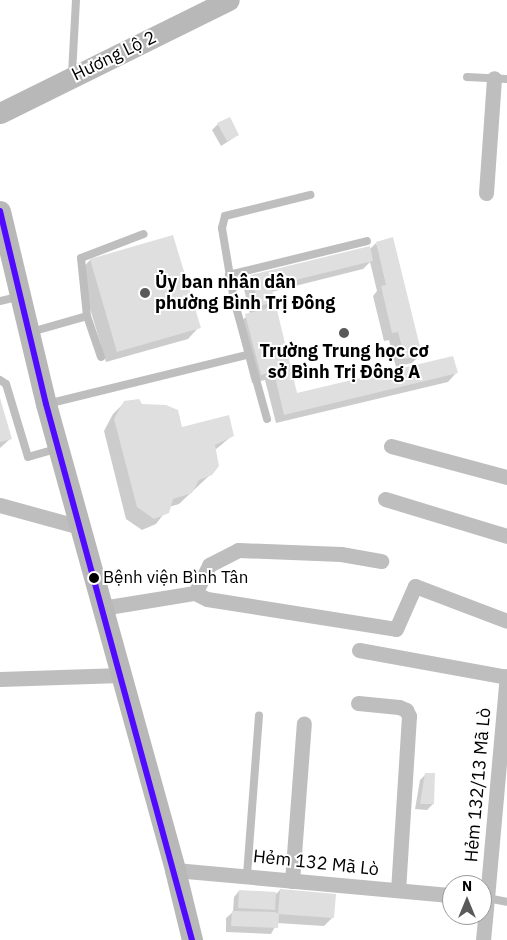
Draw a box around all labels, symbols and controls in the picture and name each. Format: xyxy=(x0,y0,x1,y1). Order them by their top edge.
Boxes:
street label: Hương Lộ 2 xyxy=(68,26,160,86)
place label: Ủy ban nhân dân phường Bình Trị Đông xyxy=(155,272,335,314)
marker: Ủy ban nhân dân phường Bình Trị Đông xyxy=(139,287,151,299)
marker: Trường Trung học cơ sở Bình Trị Đông A xyxy=(338,327,350,339)
place label: Trường Trung học cơ sở Bình Trị Đông A xyxy=(259,341,429,384)
place label: Bệnh viện Bình Tân xyxy=(103,568,248,588)
marker: Bệnh viện Bình Tân xyxy=(89,573,99,583)
street label: Hẻm 132/13 Mã Lò xyxy=(460,707,496,863)
street label: Hẻm 132 Mã Lò xyxy=(252,846,380,880)
north arrow xyxy=(442,875,492,925)
text: N xyxy=(462,877,472,895)

